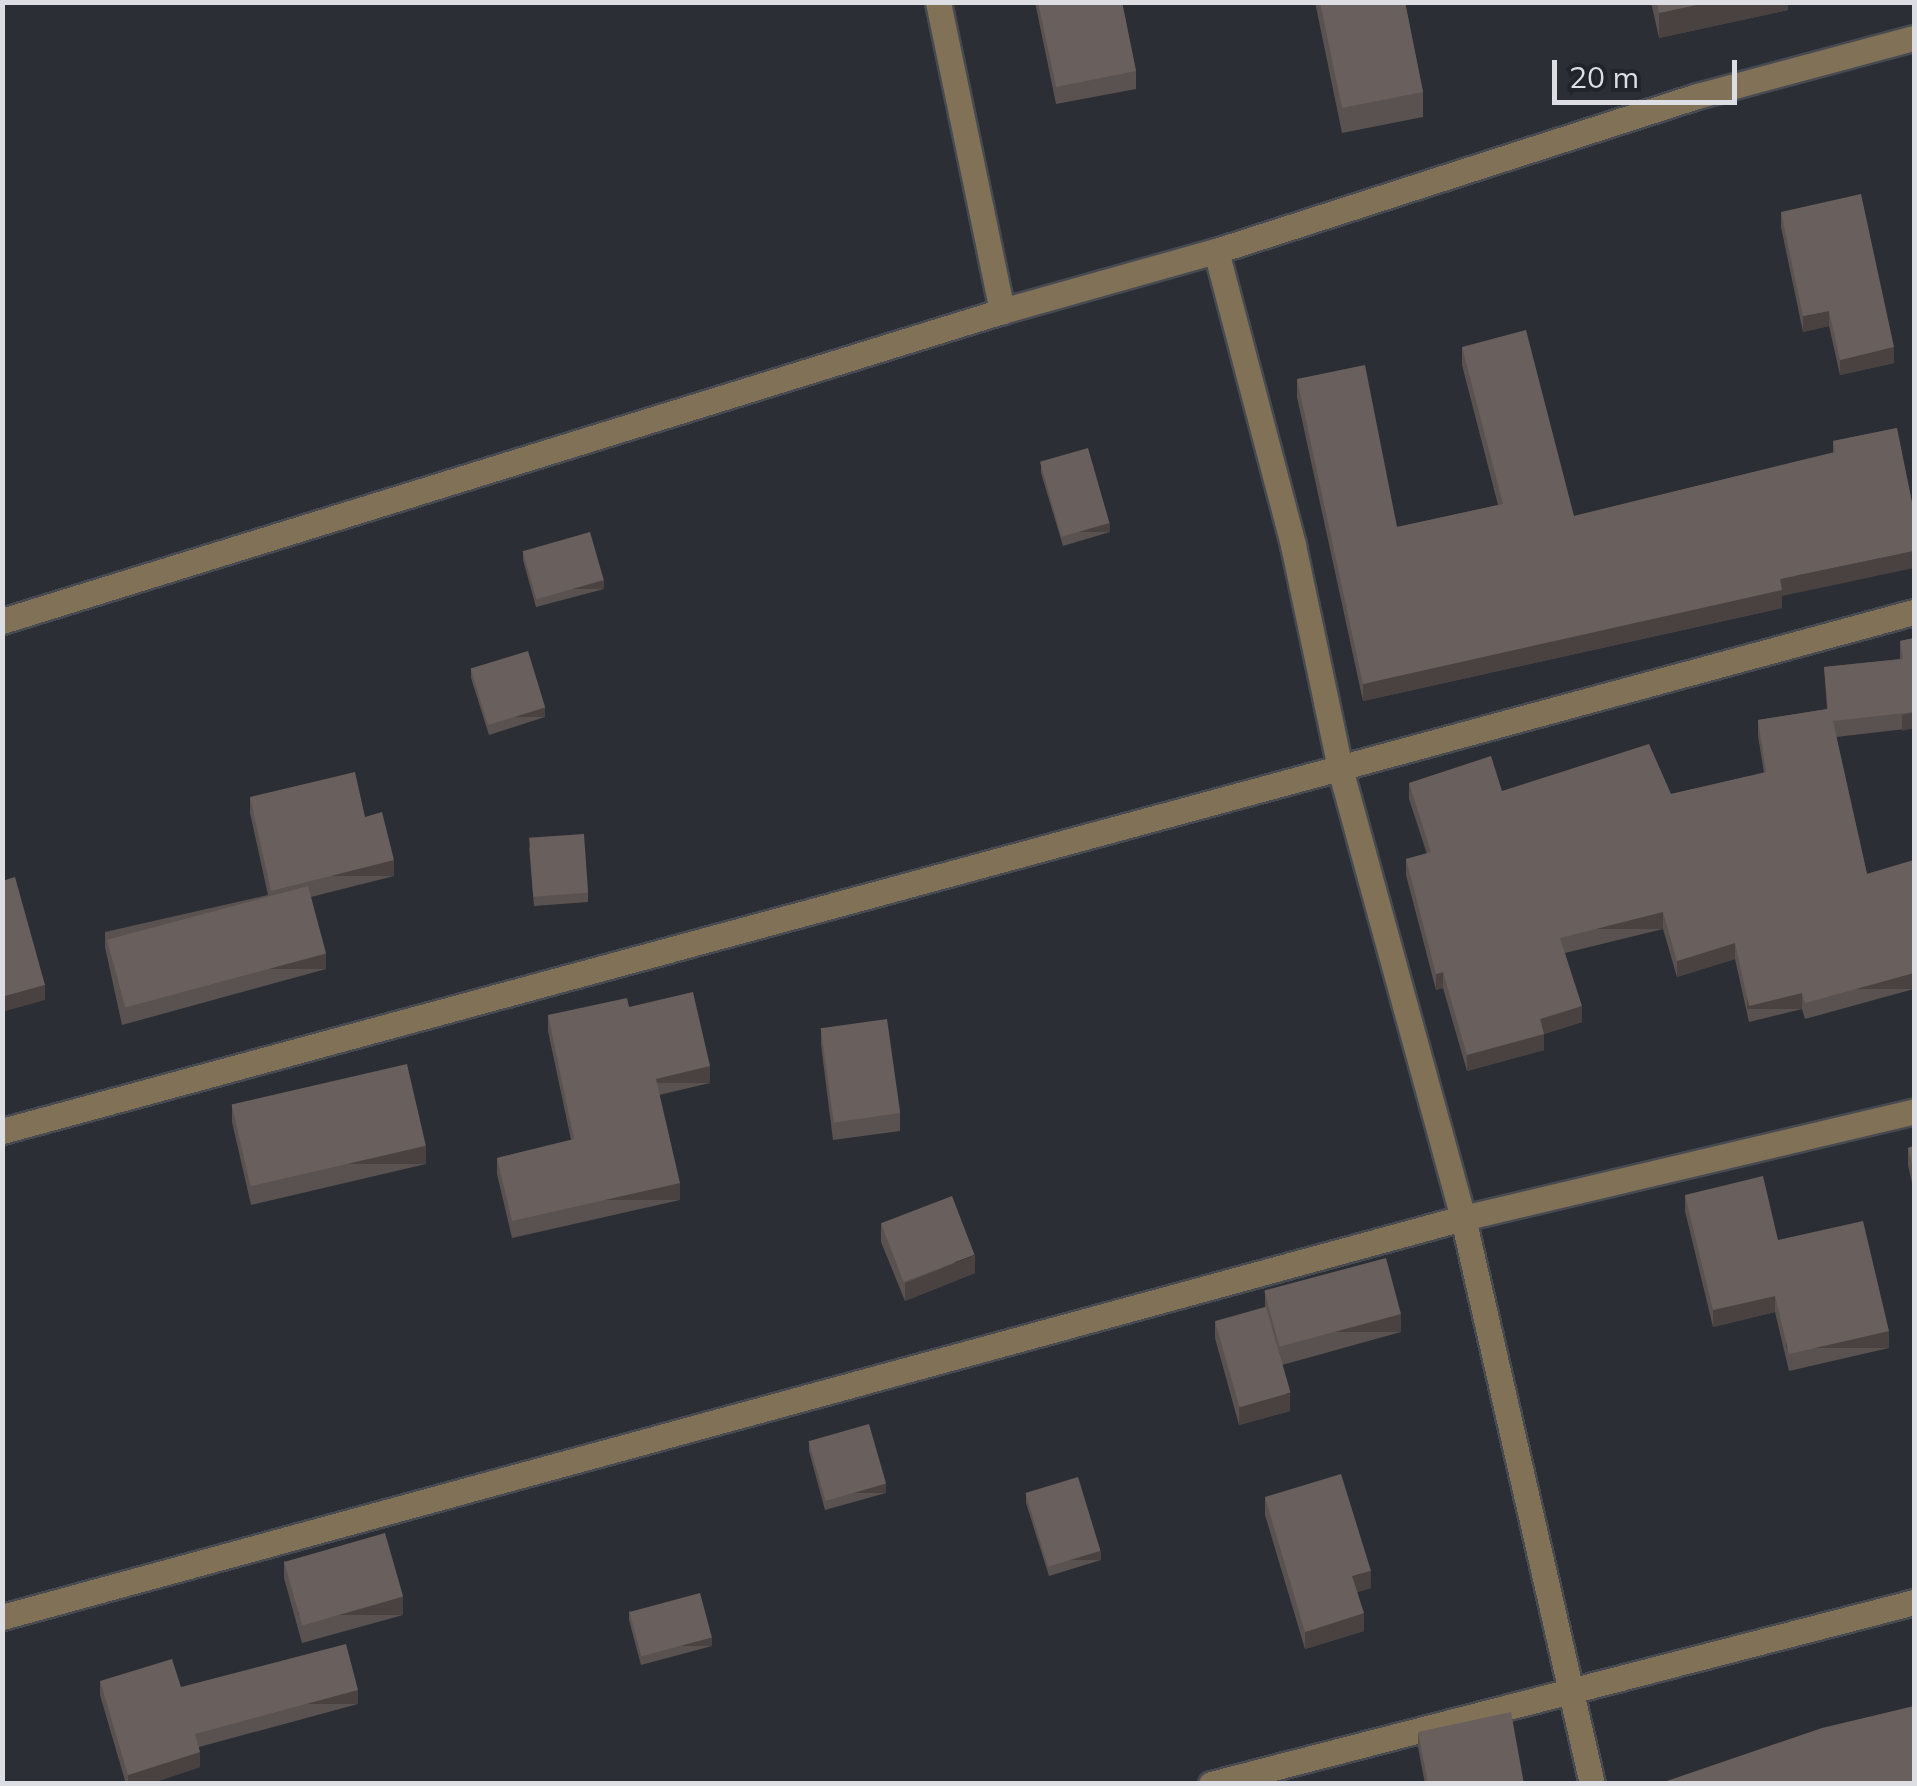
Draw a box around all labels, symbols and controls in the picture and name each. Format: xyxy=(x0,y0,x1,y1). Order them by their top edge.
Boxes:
scale bar xyxy=(1557,40,1742,102)
text: 20 m xyxy=(1569,58,1639,96)

